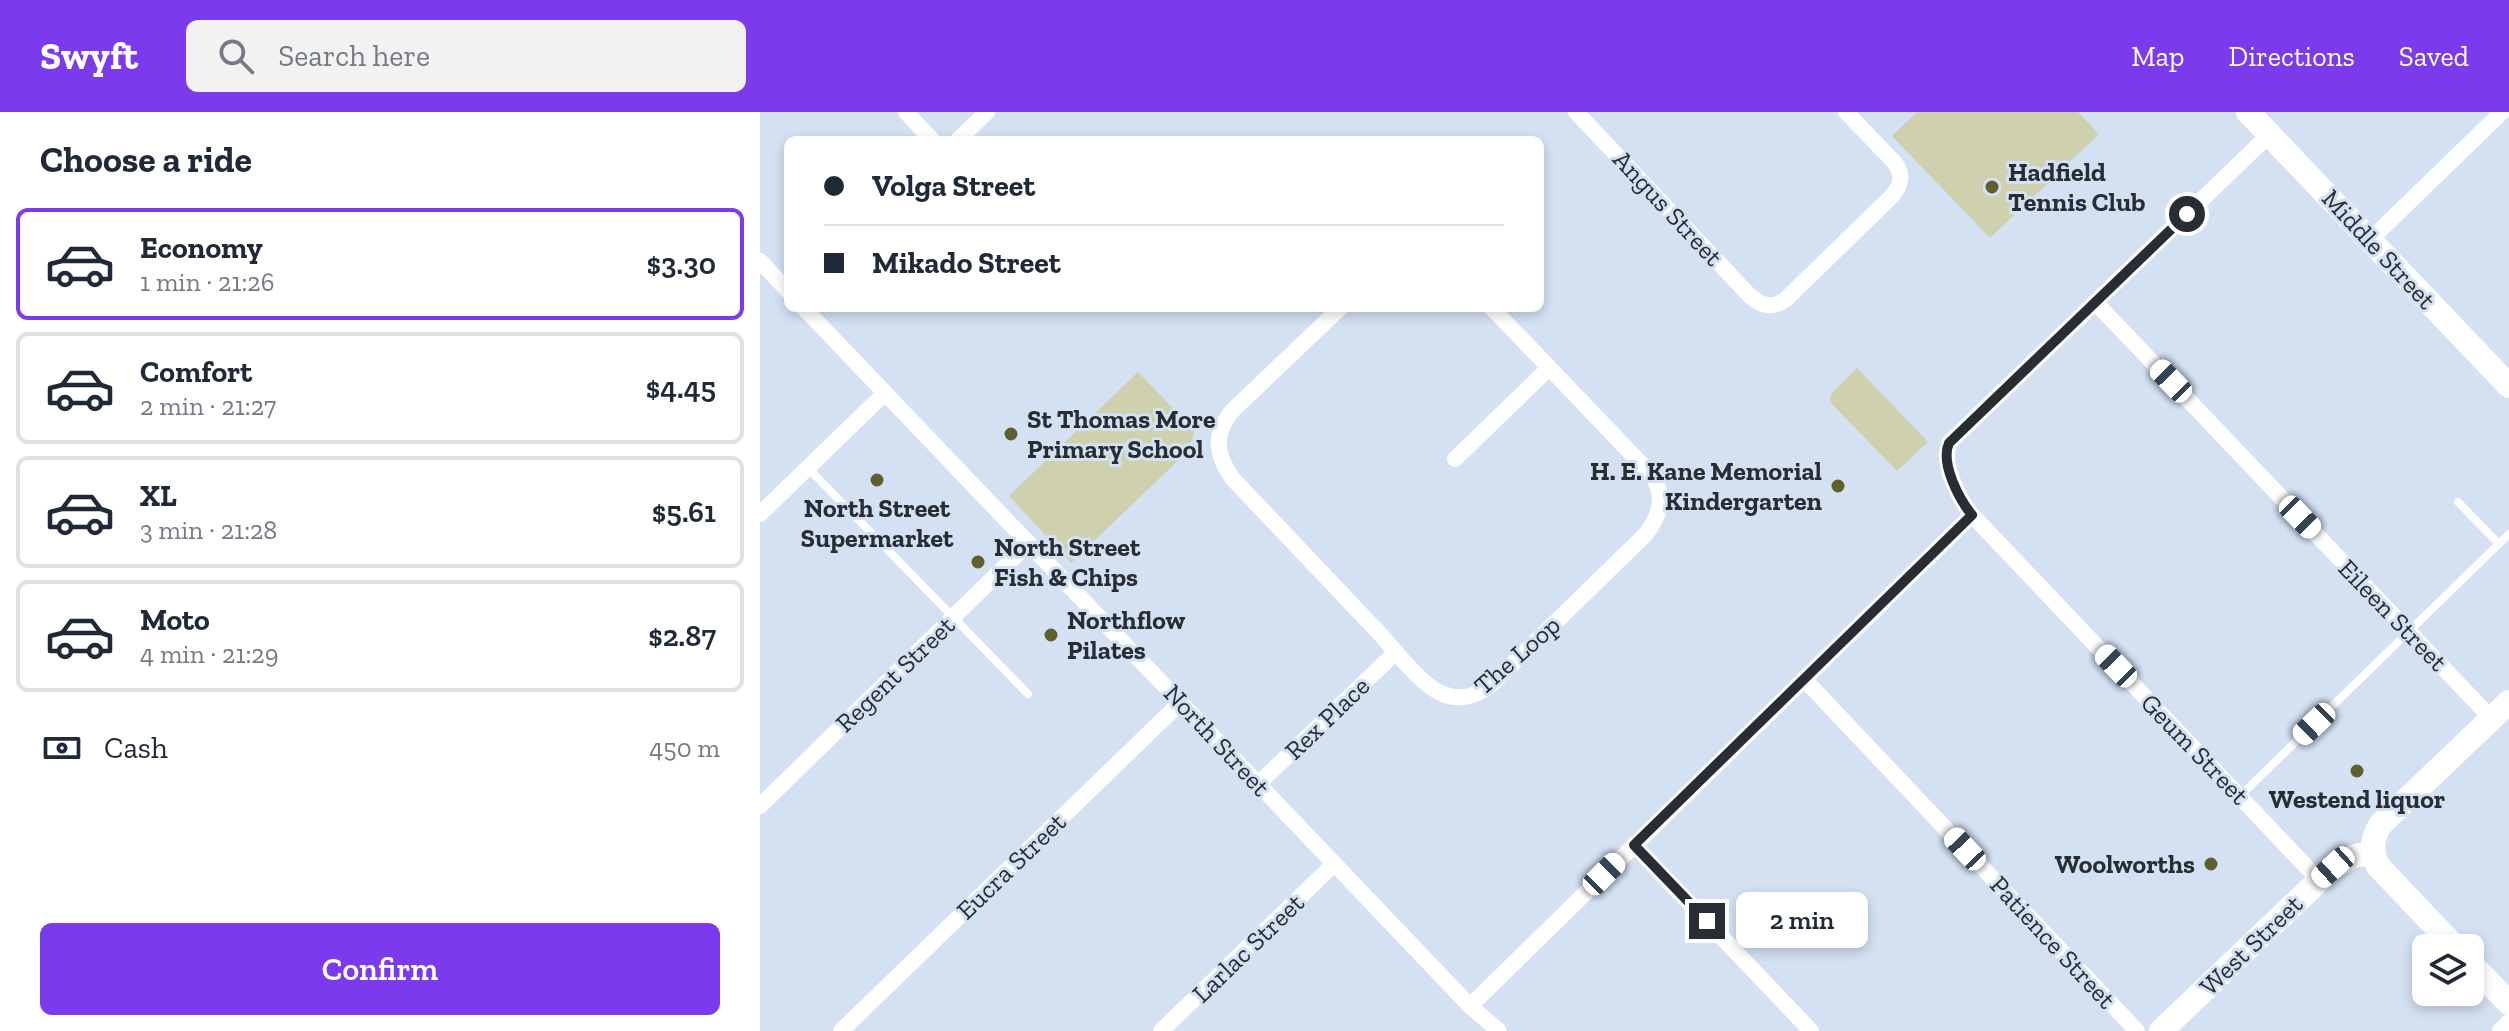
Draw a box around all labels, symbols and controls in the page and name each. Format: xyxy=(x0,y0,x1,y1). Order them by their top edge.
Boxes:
search box xyxy=(186,20,746,92)
text: Swyft xyxy=(40,33,138,79)
icon: search xyxy=(214,34,258,78)
text: Search here xyxy=(278,38,430,74)
text: Map xyxy=(2131,40,2184,73)
text: Directions xyxy=(2228,40,2355,73)
text: Saved xyxy=(2399,40,2469,73)
text: Choose a ride xyxy=(40,138,252,181)
street label: Angus Street xyxy=(1606,144,1730,273)
place label: Hadfield Tennis Club xyxy=(2008,156,2145,218)
text: Volga Street xyxy=(872,168,1035,204)
marker: Hadfield Tennis Club xyxy=(1983,178,2001,196)
street label: Middle Street xyxy=(2315,182,2443,316)
route start xyxy=(2169,196,2205,232)
icon: car xyxy=(44,228,116,300)
text: Economy xyxy=(140,230,263,266)
text: Mikado Street xyxy=(872,245,1061,281)
text: $3.30 xyxy=(647,246,716,282)
text: 1 min · 21:26 xyxy=(140,266,274,298)
icon: car xyxy=(44,352,116,424)
text: Comfort xyxy=(140,354,252,390)
car xyxy=(2146,355,2196,407)
text: $4.45 xyxy=(646,370,716,406)
text: 2 min · 21:27 xyxy=(140,390,276,422)
place label: St Thomas More Primary School xyxy=(1027,403,1216,465)
marker: St Thomas More Primary School xyxy=(1002,425,1020,443)
place label: H. E. Kane Memorial Kindergarten xyxy=(1590,455,1823,517)
marker: North Street Supermarket xyxy=(868,471,886,489)
icon: car xyxy=(44,476,116,548)
marker: H. E. Kane Memorial Kindergarten xyxy=(1829,477,1847,495)
text: XL xyxy=(140,478,177,514)
car xyxy=(2275,491,2325,543)
place label: North Street Supermarket xyxy=(801,492,954,554)
text: $5.61 xyxy=(652,494,716,530)
text: 3 min · 21:28 xyxy=(140,514,277,546)
place label: North Street Fish & Chips xyxy=(994,531,1141,593)
street label: Eileen Street xyxy=(2332,552,2455,678)
marker: North Street Fish & Chips xyxy=(969,553,987,571)
icon: car xyxy=(44,600,116,672)
text: Moto xyxy=(140,602,210,638)
place label: Northflow Pilates xyxy=(1067,604,1185,666)
street label: Regent Street xyxy=(829,609,962,739)
street label: The Loop xyxy=(1467,609,1567,701)
text: $2.87 xyxy=(648,618,716,654)
marker: Northflow Pilates xyxy=(1042,626,1060,644)
text: 4 min · 21:29 xyxy=(140,638,278,670)
car xyxy=(2091,640,2141,692)
street label: Rex Place xyxy=(1278,670,1376,766)
street label: North Street xyxy=(1157,677,1277,803)
street label: Geum Street xyxy=(2134,687,2256,811)
car xyxy=(2288,699,2340,749)
icon: cash xyxy=(40,726,84,770)
text: Cash xyxy=(104,730,168,766)
text: 450 m xyxy=(649,732,720,764)
marker: Westend liquor xyxy=(2348,762,2366,780)
place label: Westend liquor xyxy=(2269,783,2445,815)
street label: Eucra Street xyxy=(950,806,1073,926)
car xyxy=(1940,823,1990,875)
car xyxy=(2307,842,2359,892)
place label: Woolworths xyxy=(2055,848,2195,880)
car xyxy=(1579,849,1629,899)
marker: Woolworths xyxy=(2202,855,2220,873)
street label: Patience Street xyxy=(1983,869,2123,1015)
street label: Larlac Street xyxy=(1185,886,1311,1009)
street label: West Street xyxy=(2193,888,2309,1002)
callout: 2 min xyxy=(1735,893,1867,949)
route end xyxy=(1689,903,1725,939)
text: 2 min xyxy=(1770,904,1834,936)
button: Confirm xyxy=(40,923,720,1015)
map controls xyxy=(2412,934,2484,1006)
button: layers xyxy=(2412,934,2484,1006)

